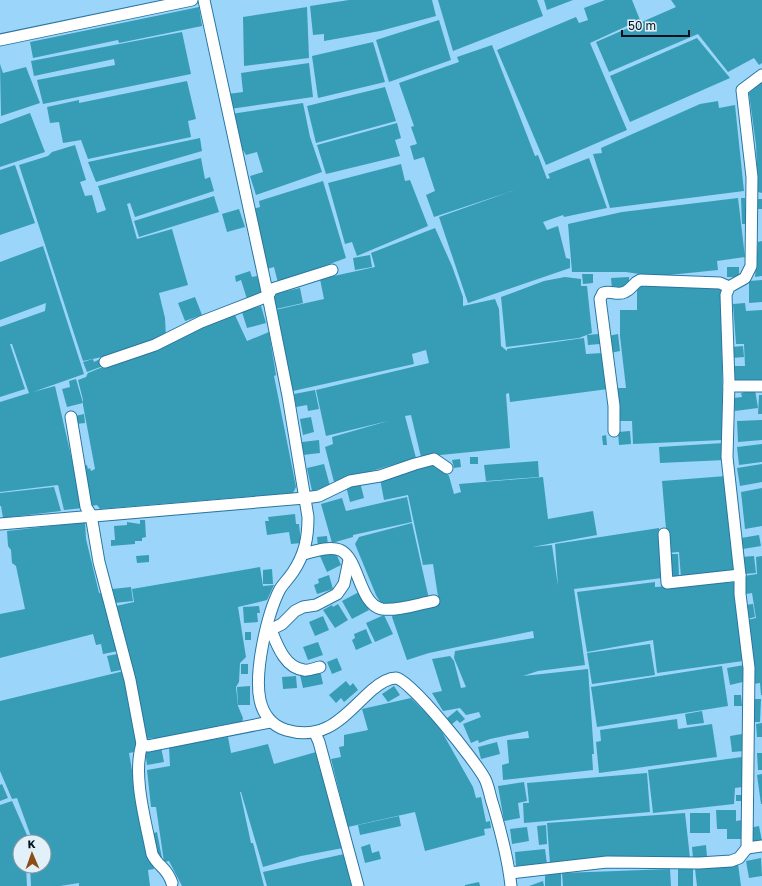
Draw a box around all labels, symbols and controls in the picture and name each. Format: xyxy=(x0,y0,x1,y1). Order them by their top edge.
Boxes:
scale bar xyxy=(622,12,689,38)
text: 50 m xyxy=(628,18,656,33)
north arrow xyxy=(12,834,52,874)
text: K xyxy=(27,837,36,850)

